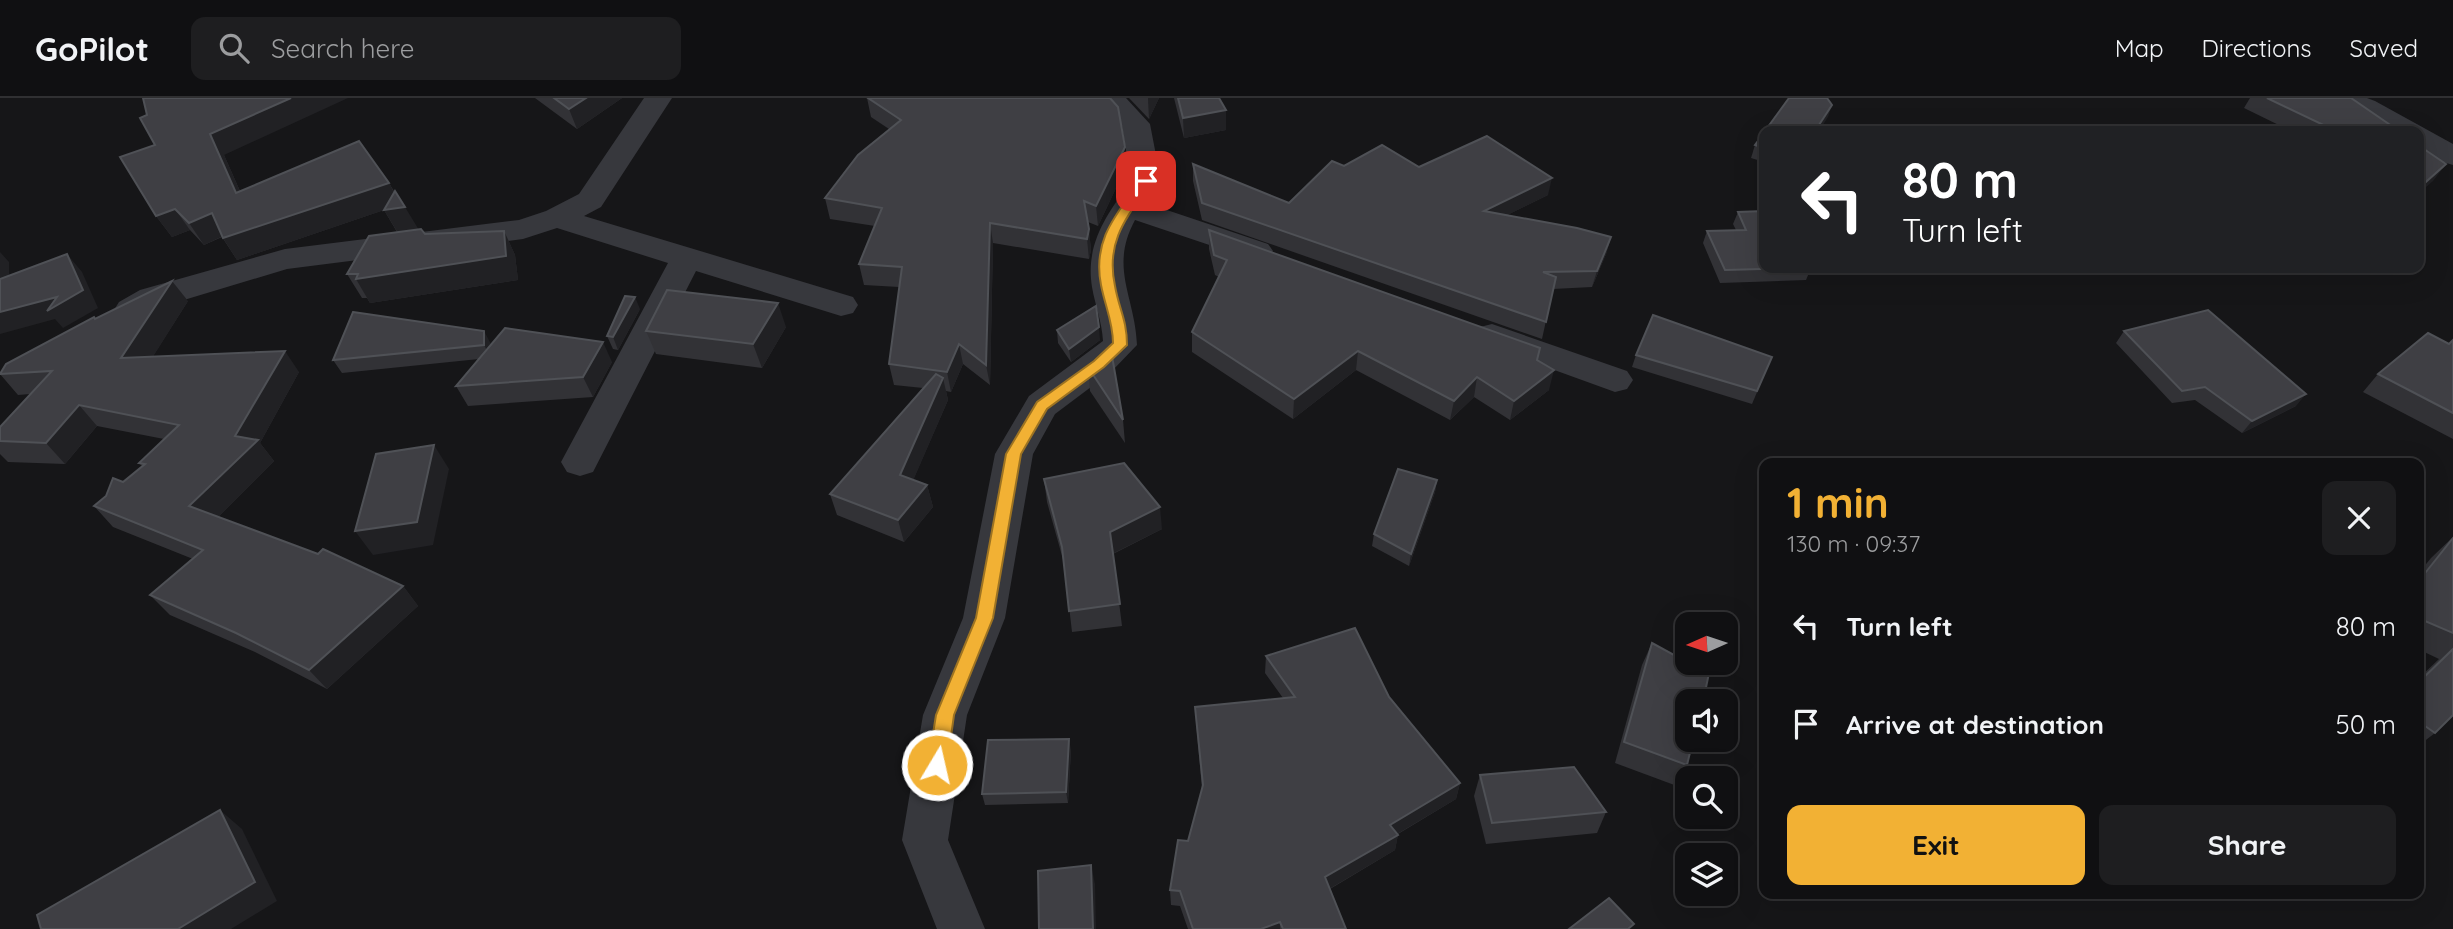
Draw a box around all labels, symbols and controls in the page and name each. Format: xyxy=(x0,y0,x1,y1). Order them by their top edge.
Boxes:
search box xyxy=(191,17,681,80)
text: GoPilot xyxy=(35,28,149,69)
icon: search xyxy=(215,29,253,67)
text: Search here xyxy=(271,32,414,65)
text: Map xyxy=(2115,33,2164,63)
text: Directions xyxy=(2202,33,2312,63)
text: Saved xyxy=(2350,33,2418,63)
text: 80 m xyxy=(1902,149,2018,210)
pin xyxy=(1116,151,1176,211)
icon: left xyxy=(1787,154,1878,245)
icon: arrive xyxy=(1127,162,1165,200)
text: Turn left xyxy=(1902,210,2023,250)
text: 1 min xyxy=(1787,476,1889,529)
button: close xyxy=(2322,481,2396,555)
text: 130 m · 09:37 xyxy=(1787,529,1920,558)
icon: left xyxy=(1787,607,1825,645)
text: Turn left xyxy=(1846,610,1953,643)
text: 80 m xyxy=(2336,610,2396,643)
north arrow xyxy=(1675,612,1738,676)
map controls xyxy=(1675,612,1738,906)
button: sound xyxy=(1675,689,1738,752)
icon: arrive xyxy=(1787,705,1825,743)
text: Arrive at destination xyxy=(1846,708,2104,741)
text: 50 m xyxy=(2336,708,2396,741)
position arrow xyxy=(900,728,974,802)
button: search xyxy=(1675,766,1738,829)
button: Exit xyxy=(1787,805,2085,885)
button: Share xyxy=(2099,805,2396,885)
button: layers xyxy=(1675,843,1738,906)

